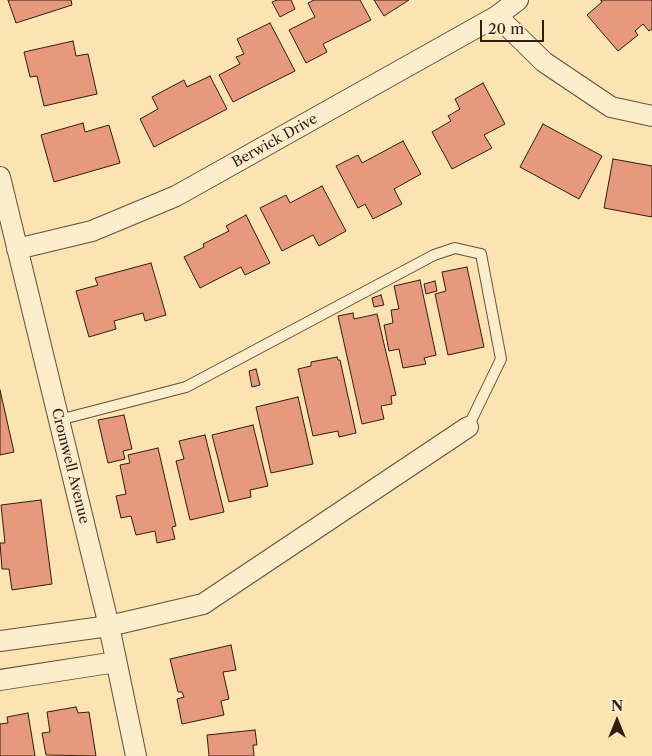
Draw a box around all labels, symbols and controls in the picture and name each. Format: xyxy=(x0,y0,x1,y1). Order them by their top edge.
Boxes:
scale bar xyxy=(482,10,546,42)
text: 20 m xyxy=(488,19,524,38)
street label: Berwick Drive xyxy=(229,111,321,171)
street label: Cromwell Avenue xyxy=(48,406,92,526)
north arrow xyxy=(592,696,642,746)
text: N xyxy=(611,697,623,715)

